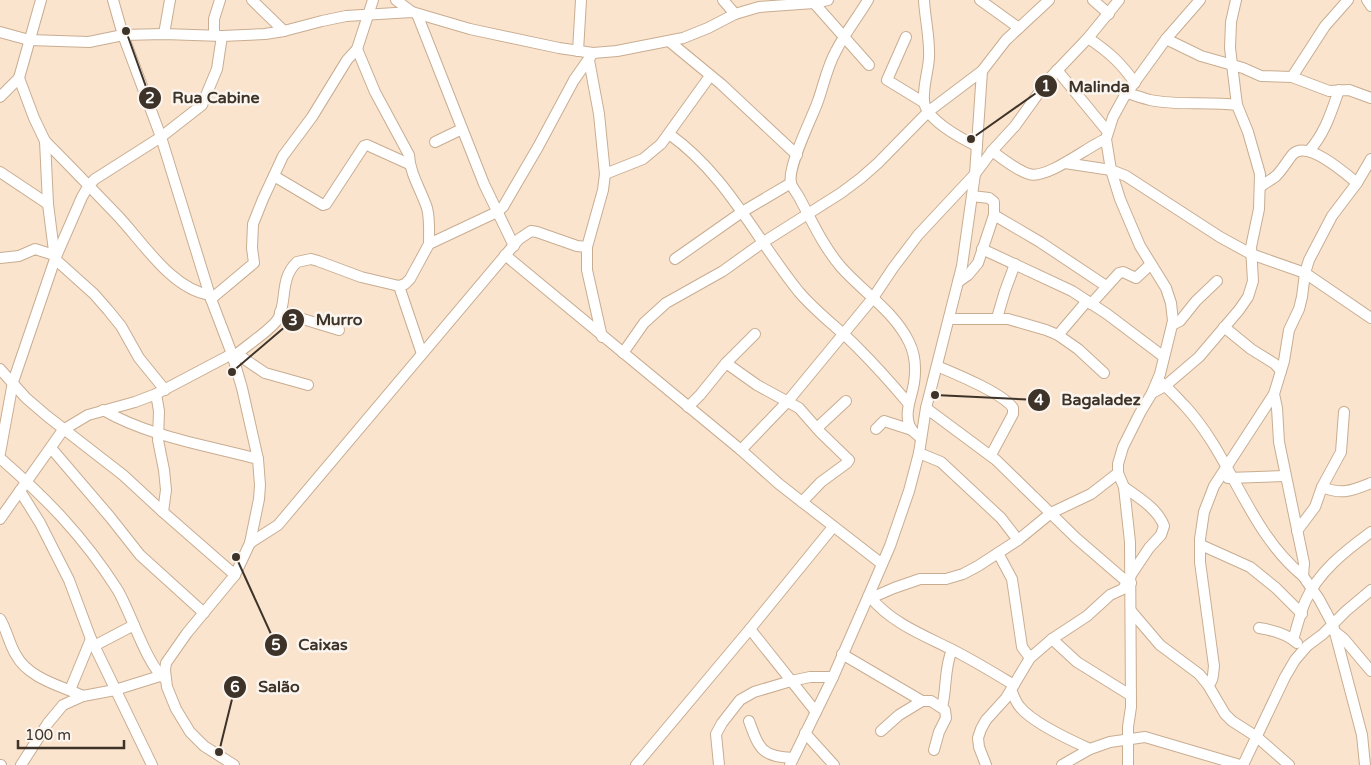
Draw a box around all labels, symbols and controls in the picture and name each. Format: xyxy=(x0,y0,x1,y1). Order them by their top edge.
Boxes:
callout: Malinda xyxy=(1033,71,1139,102)
text: 1 xyxy=(1041,77,1051,95)
text: Malinda xyxy=(1068,77,1130,97)
callout: Rua Cabine xyxy=(137,82,270,113)
text: Rua Cabine xyxy=(172,88,260,108)
text: 2 xyxy=(145,89,155,107)
callout: Murro xyxy=(281,304,373,335)
text: Murro xyxy=(316,310,363,330)
text: 3 xyxy=(288,311,298,329)
callout: Bagaladez xyxy=(1026,384,1151,415)
text: Bagaladez xyxy=(1061,390,1141,410)
text: 4 xyxy=(1034,391,1044,409)
callout: Caixas xyxy=(263,629,358,660)
text: Caixas xyxy=(298,635,348,655)
text: 5 xyxy=(271,636,281,654)
callout: Salão xyxy=(223,671,309,702)
text: Salão xyxy=(258,677,300,697)
text: 6 xyxy=(230,678,240,696)
scale bar xyxy=(18,718,124,750)
text: 100 m xyxy=(25,726,71,744)

